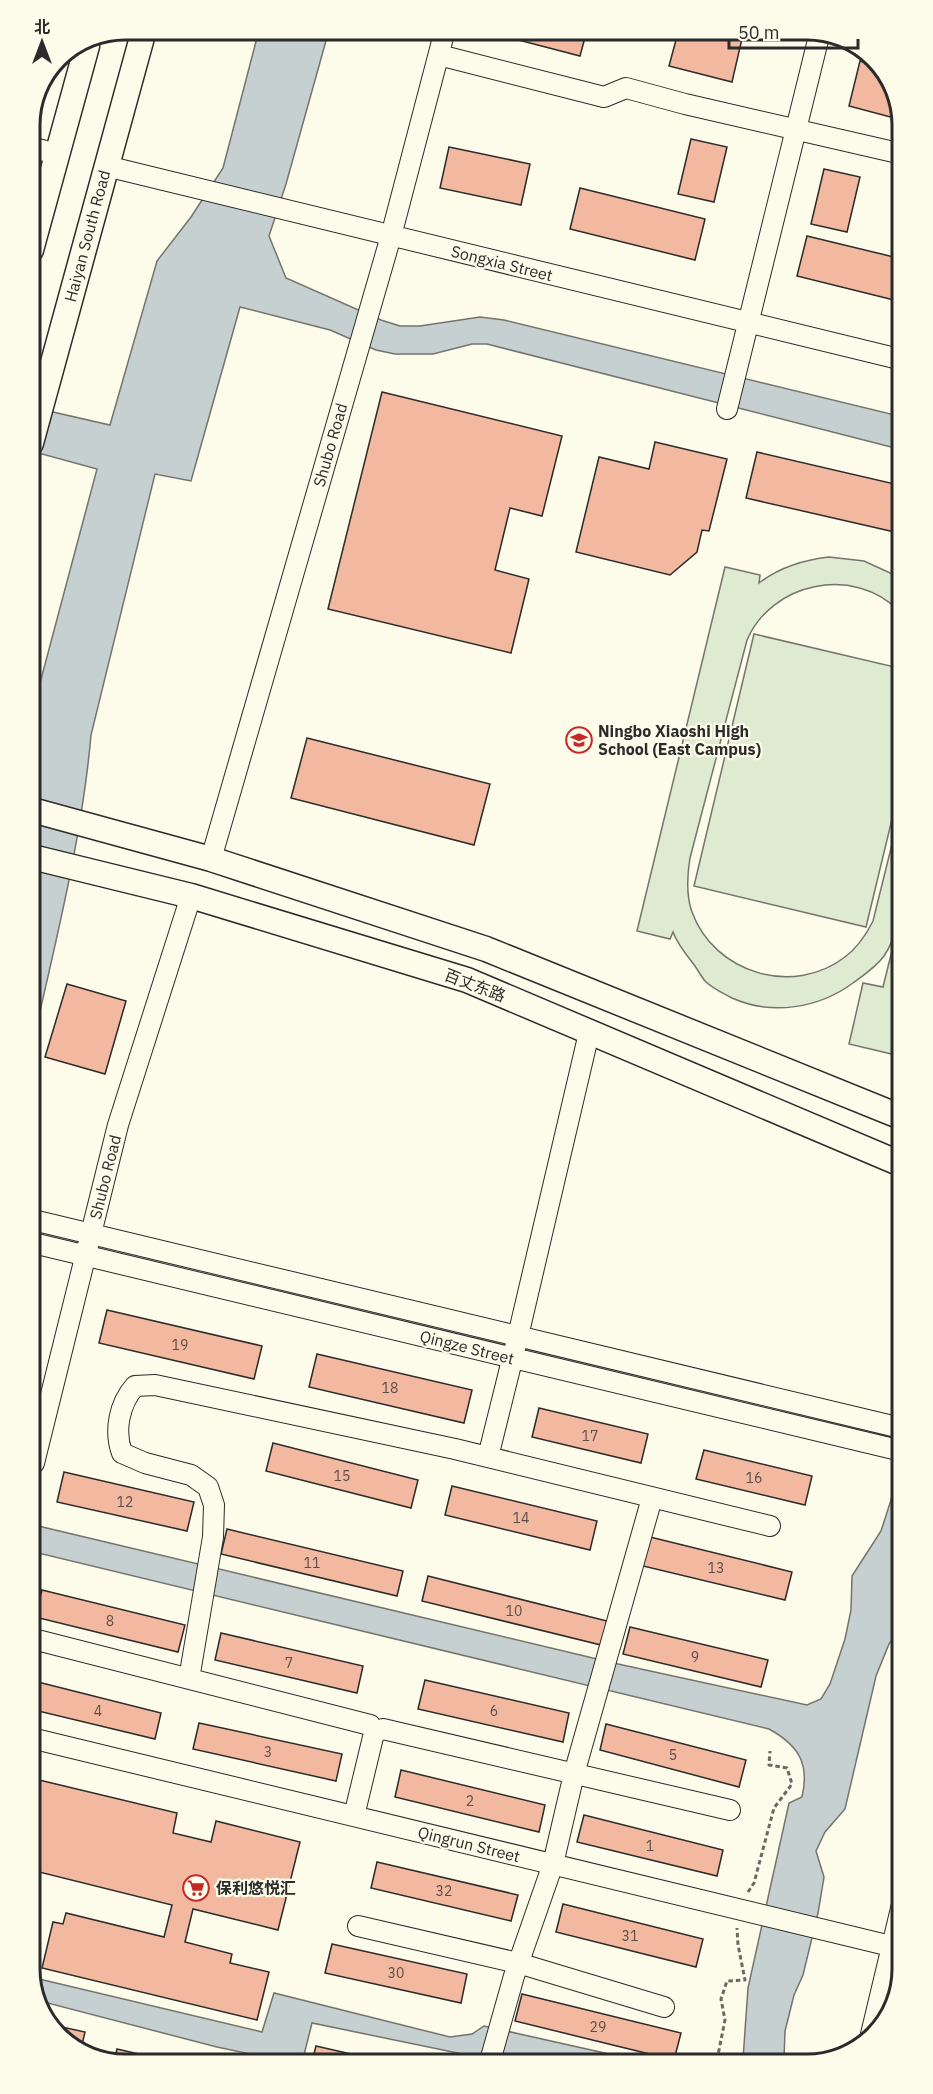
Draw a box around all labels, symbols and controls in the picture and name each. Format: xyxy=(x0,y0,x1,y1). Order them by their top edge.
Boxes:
north arrow xyxy=(12,12,72,72)
scale bar xyxy=(729,12,858,50)
text: 北 xyxy=(34,17,50,37)
text: 50 m xyxy=(738,21,780,44)
street label: Haiyan South Road xyxy=(60,168,114,304)
street label: Songxia Street xyxy=(449,241,555,285)
street label: Shubo Road xyxy=(308,401,352,489)
place label: Ningbo Xiaoshi High School (East Campus) xyxy=(598,721,761,759)
school or university icon: Ningbo Xiaoshi High School (East Campus) xyxy=(564,725,594,755)
street label: 百丈东路 xyxy=(442,964,508,1006)
street label: Shubo Road xyxy=(85,1133,125,1221)
street label: Qingze Street xyxy=(418,1326,516,1368)
house number: 19 xyxy=(172,1336,188,1354)
house number: 18 xyxy=(382,1379,398,1397)
house number: 17 xyxy=(582,1427,598,1445)
house number: 15 xyxy=(334,1467,350,1485)
house number: 16 xyxy=(746,1469,762,1487)
house number: 12 xyxy=(117,1493,133,1511)
house number: 14 xyxy=(513,1509,529,1527)
house number: 11 xyxy=(304,1554,320,1572)
house number: 13 xyxy=(708,1559,724,1577)
house number: 10 xyxy=(506,1602,522,1620)
house number: 8 xyxy=(106,1612,114,1630)
house number: 9 xyxy=(691,1648,699,1666)
house number: 7 xyxy=(285,1654,293,1672)
house number: 4 xyxy=(94,1702,102,1720)
house number: 6 xyxy=(490,1702,498,1720)
house number: 3 xyxy=(264,1743,272,1761)
house number: 5 xyxy=(669,1746,677,1764)
house number: 2 xyxy=(466,1792,474,1810)
street label: Qingrun Street xyxy=(416,1822,522,1866)
house number: 1 xyxy=(646,1837,654,1855)
supermarket icon: 保利悠悦汇 xyxy=(181,1873,211,1903)
place label: 保利悠悦汇 xyxy=(216,1878,296,1898)
house number: 32 xyxy=(436,1882,452,1900)
house number: 31 xyxy=(622,1927,638,1945)
house number: 30 xyxy=(388,1964,404,1982)
house number: 29 xyxy=(590,2018,606,2036)

